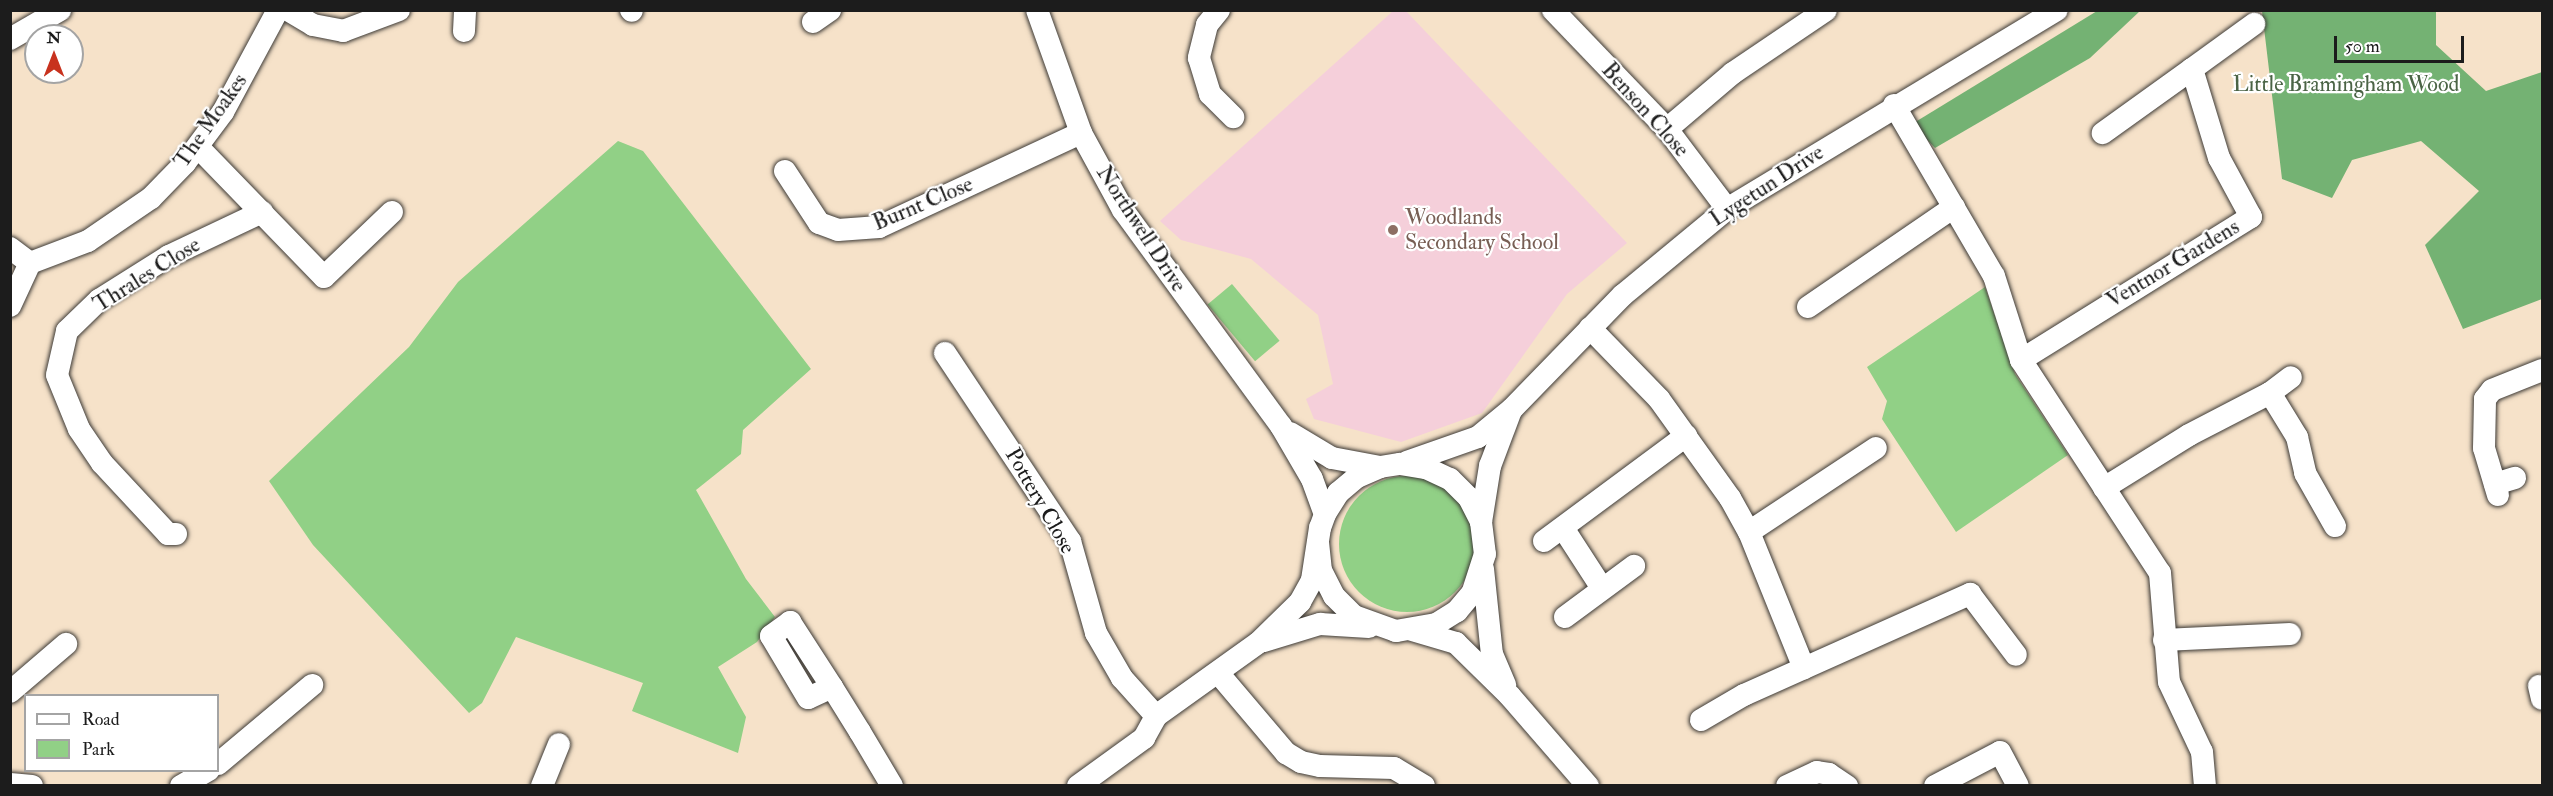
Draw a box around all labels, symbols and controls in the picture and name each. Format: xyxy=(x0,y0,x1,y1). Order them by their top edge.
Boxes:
north arrow xyxy=(24,24,84,84)
scale bar xyxy=(2337,24,2468,62)
text: N xyxy=(47,28,61,48)
text: 50 m xyxy=(2345,35,2380,58)
street label: Benson Close xyxy=(1596,57,1694,163)
street label: The Moakes xyxy=(169,69,253,173)
park label: Little Bramingham Wood xyxy=(2233,72,2459,98)
street label: Lygetun Drive xyxy=(1705,139,1829,233)
street label: Northwell Drive xyxy=(1090,161,1192,297)
street label: Burnt Close xyxy=(869,171,977,237)
place label: Woodlands Secondary School xyxy=(1405,204,1559,255)
street label: Ventnor Gardens xyxy=(2102,214,2244,314)
marker: Woodlands Secondary School xyxy=(1386,223,1400,237)
street label: Thrales Close xyxy=(89,232,205,318)
street label: Pottery Close xyxy=(999,443,1081,559)
legend xyxy=(24,694,219,772)
text: Road xyxy=(82,708,120,731)
text: Park xyxy=(82,738,115,761)

